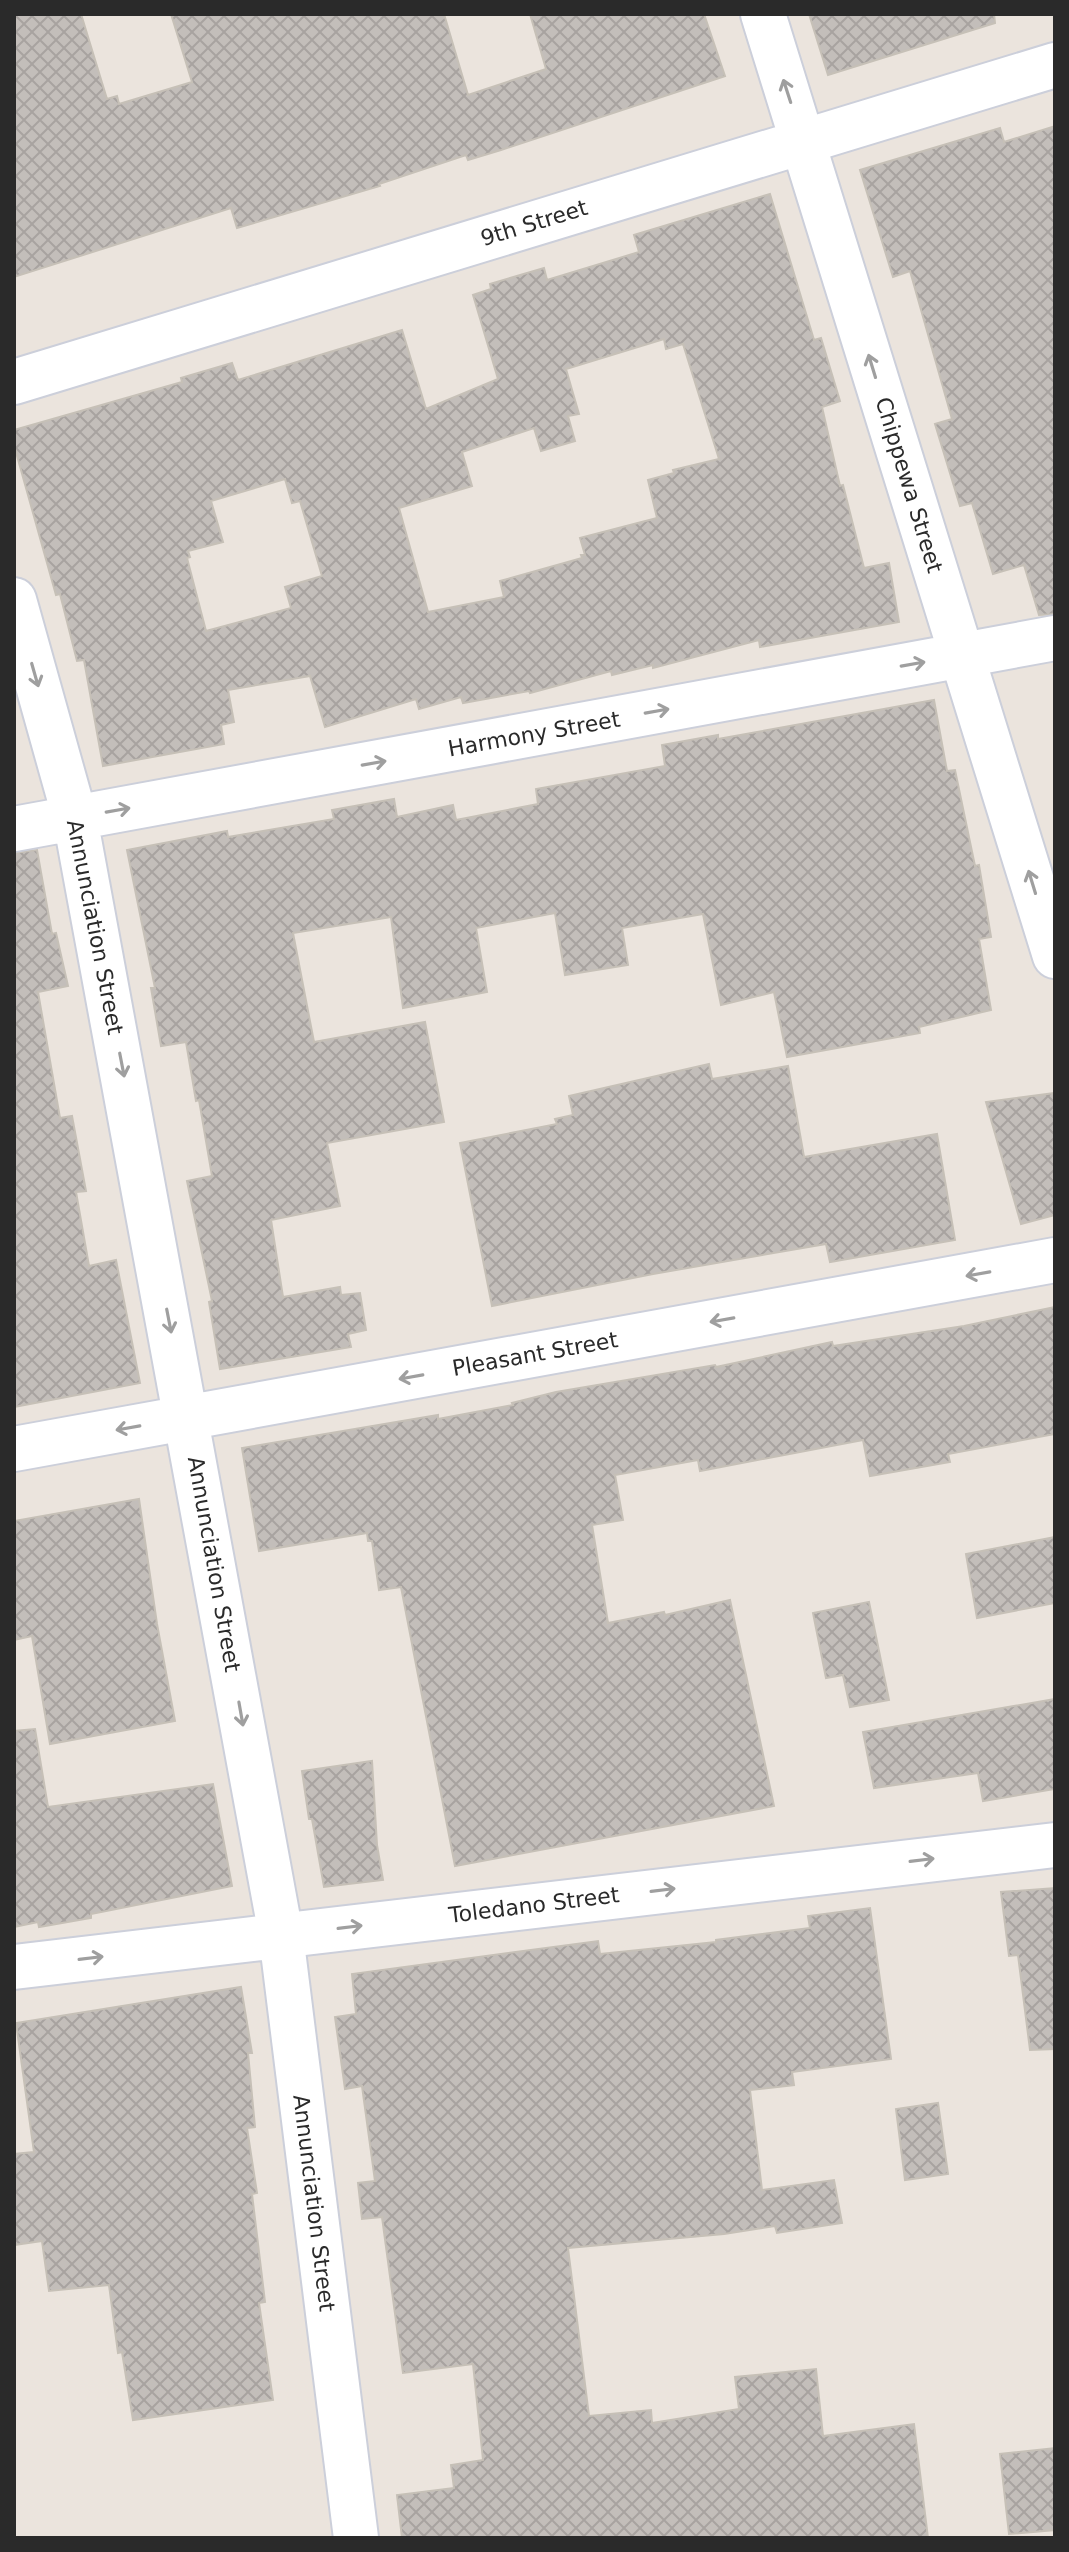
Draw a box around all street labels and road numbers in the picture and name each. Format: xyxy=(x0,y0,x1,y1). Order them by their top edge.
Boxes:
street label: 9th Street xyxy=(478,195,591,251)
street label: Chippewa Street xyxy=(870,394,948,576)
street label: Harmony Street xyxy=(446,706,622,761)
street label: Annunciation Street xyxy=(62,817,128,1037)
street label: Pleasant Street xyxy=(450,1327,620,1381)
street label: Annunciation Street xyxy=(183,1454,245,1674)
street label: Toledano Street xyxy=(446,1882,621,1928)
street label: Annunciation Street xyxy=(288,2093,340,2313)

